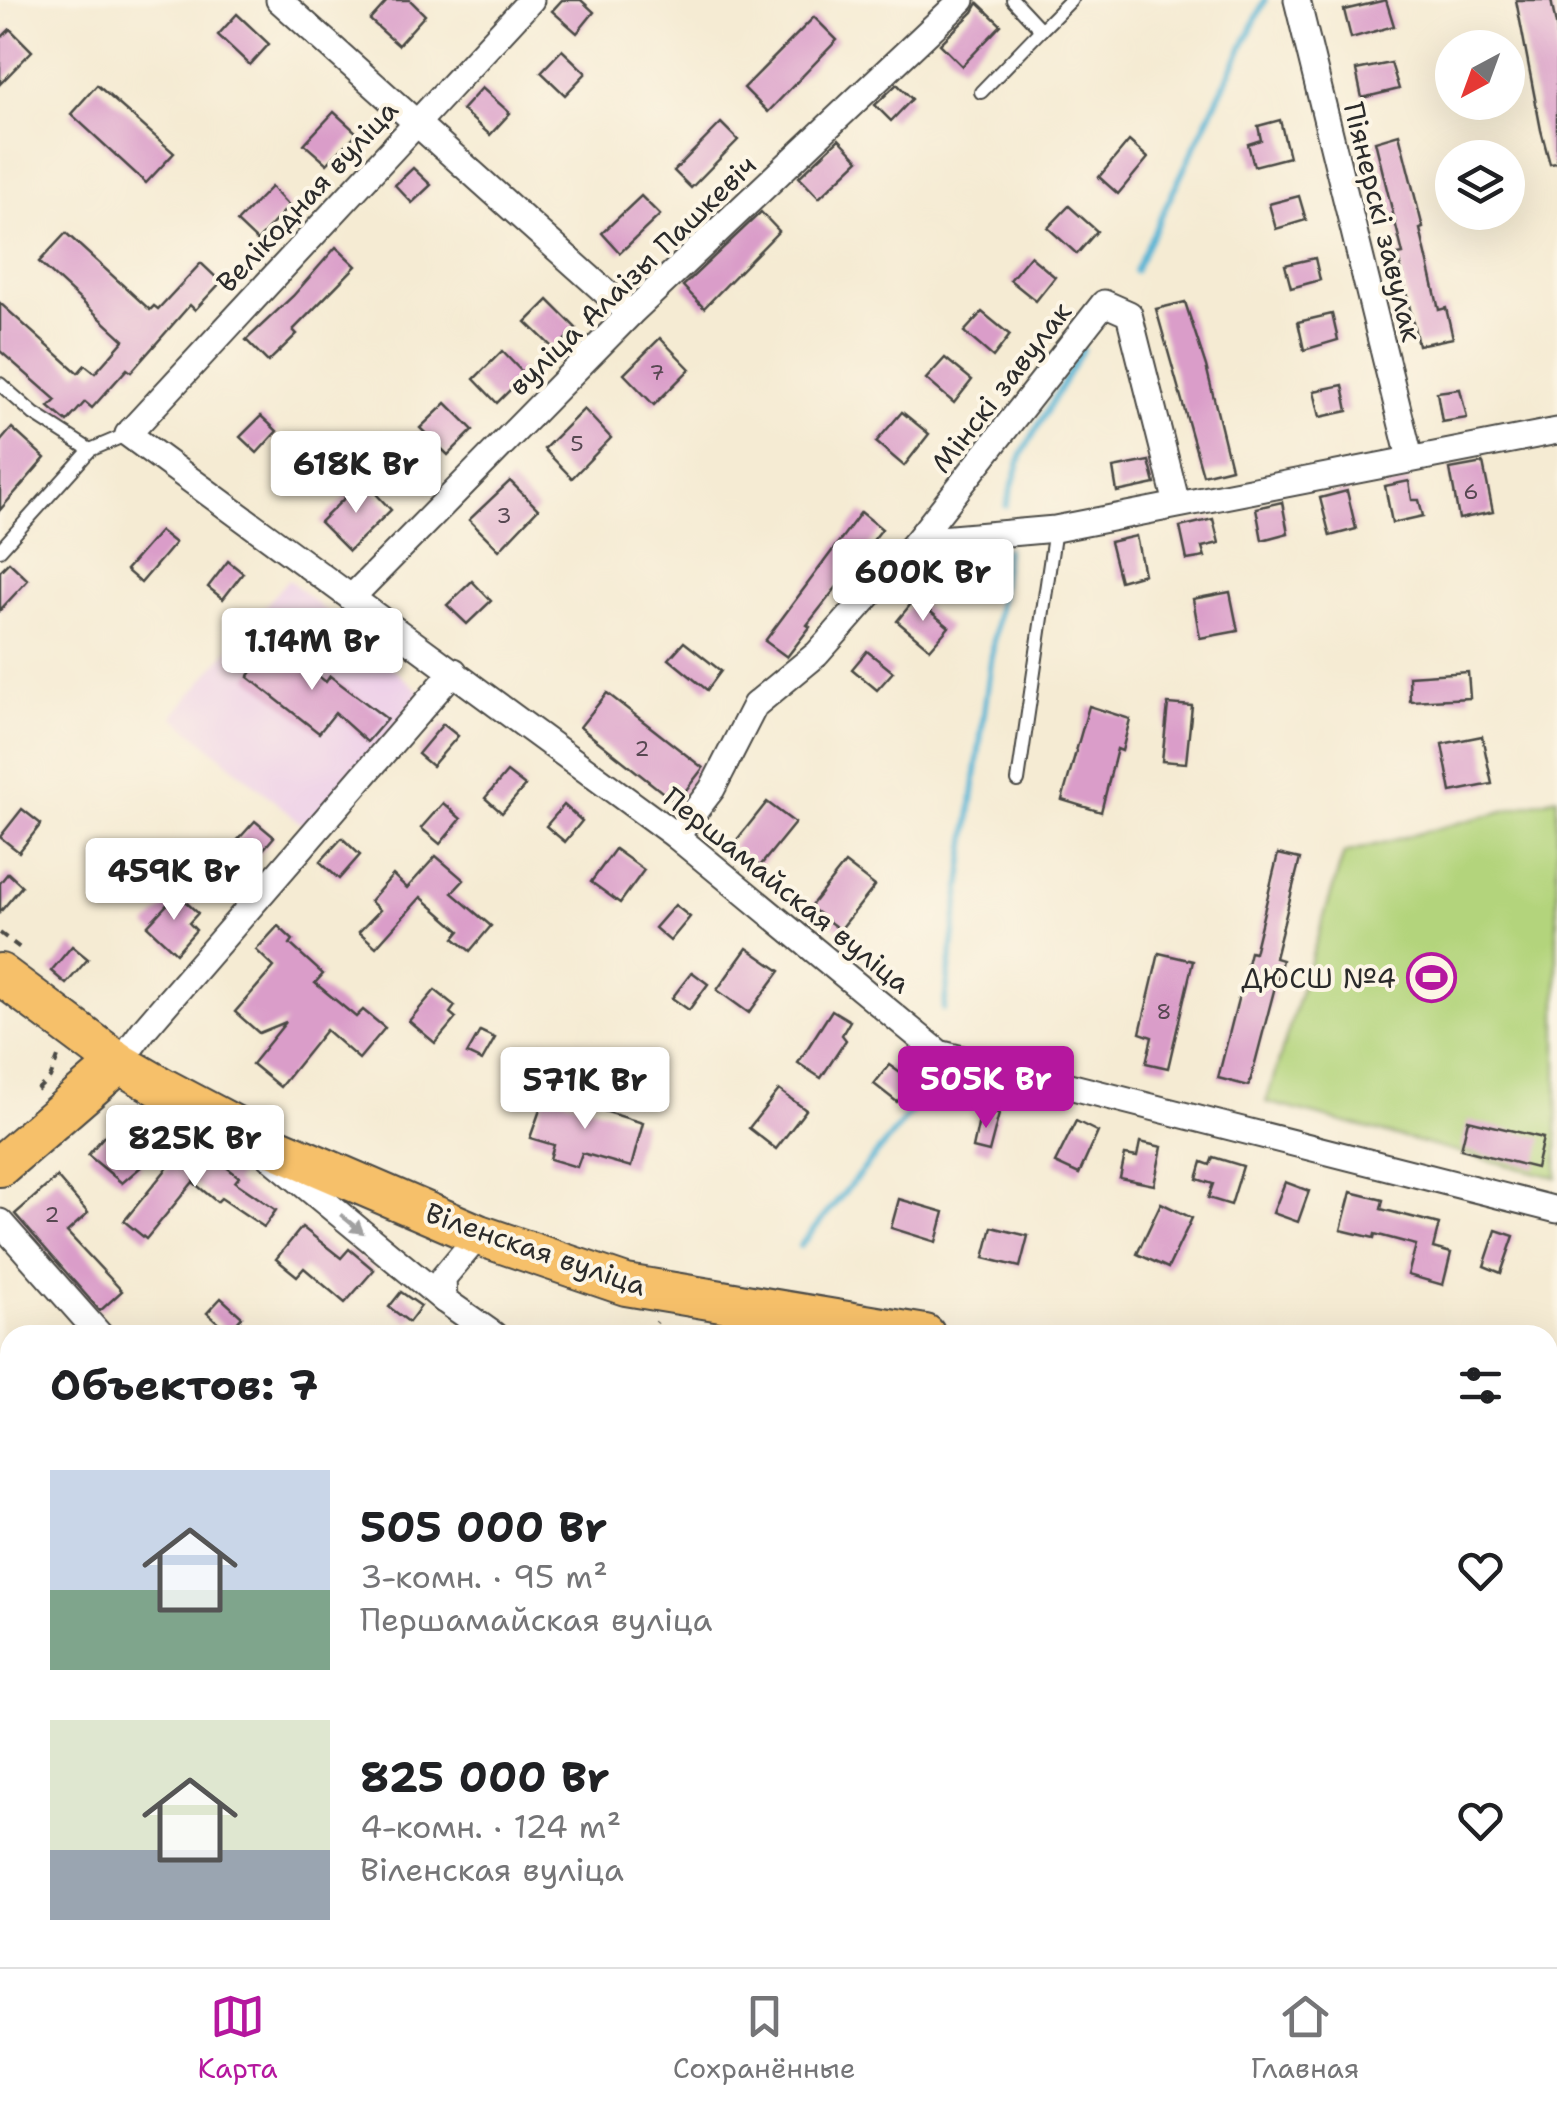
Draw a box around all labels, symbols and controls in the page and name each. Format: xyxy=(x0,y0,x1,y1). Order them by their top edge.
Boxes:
north arrow xyxy=(1435,30,1525,120)
map controls xyxy=(1435,30,1525,230)
street label: Велікодная вуліца xyxy=(208,92,406,300)
street label: Піянерскі завулак xyxy=(1335,98,1431,346)
button: layers xyxy=(1435,140,1525,230)
street label: вуліца Алаізы Пашкевіч xyxy=(500,146,764,404)
street label: Мінскі завулак xyxy=(922,293,1080,480)
house number: 7 xyxy=(649,358,665,387)
house number: 5 xyxy=(570,429,584,458)
pin: 618K Br xyxy=(264,431,448,516)
text: 618K Br xyxy=(293,442,419,485)
house number: 6 xyxy=(1463,477,1479,506)
house number: 3 xyxy=(496,501,512,530)
pin: 600K Br xyxy=(831,539,1015,624)
text: 600K Br xyxy=(855,550,991,593)
pin: 1.14M Br xyxy=(209,608,415,693)
text: 1.14M Br xyxy=(244,619,380,662)
house number: 2 xyxy=(634,734,650,763)
street label: Першамайская вуліца xyxy=(655,778,919,1002)
pin: 459K Br xyxy=(82,838,266,923)
text: 459K Br xyxy=(108,849,240,892)
sports icon: ДЮСШ №4 xyxy=(1405,952,1457,1004)
place label: ДЮСШ №4 xyxy=(1241,959,1396,997)
house number: 8 xyxy=(1156,997,1172,1026)
pin: 505K Br xyxy=(894,1046,1078,1131)
pin: 571K Br xyxy=(493,1047,677,1132)
text: 505K Br xyxy=(920,1057,1052,1100)
text: 571K Br xyxy=(522,1058,648,1101)
pin: 825K Br xyxy=(103,1105,287,1190)
text: 825K Br xyxy=(128,1116,262,1159)
street label: Віленская вуліца xyxy=(421,1193,651,1305)
house number: 2 xyxy=(44,1200,60,1229)
one-way arrow xyxy=(340,1213,365,1234)
text: Объектов: 7 xyxy=(50,1357,318,1413)
icon: filters xyxy=(1453,1358,1508,1413)
text: 505 000 Br xyxy=(360,1499,607,1555)
icon: home xyxy=(130,1510,250,1630)
icon: heart xyxy=(1453,1543,1508,1598)
text: 3-комн. · 95 m² xyxy=(360,1555,608,1598)
text: Першамайская вуліца xyxy=(360,1598,712,1641)
text: 825 000 Br xyxy=(360,1749,610,1805)
icon: home xyxy=(130,1760,250,1880)
icon: heart xyxy=(1453,1793,1508,1848)
text: 4-комн. · 124 m² xyxy=(360,1805,621,1848)
text: Віленская вуліца xyxy=(360,1848,624,1891)
tab: Карта xyxy=(198,1989,278,2087)
tab: Сохранённые xyxy=(673,1989,856,2087)
tab: Главная xyxy=(1251,1989,1359,2087)

